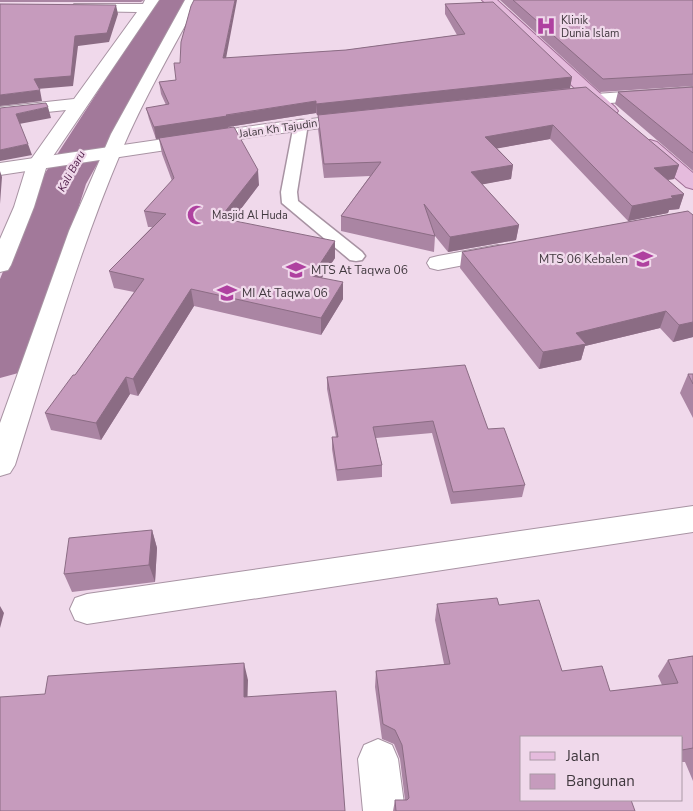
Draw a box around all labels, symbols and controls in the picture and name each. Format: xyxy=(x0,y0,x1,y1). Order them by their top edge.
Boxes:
place label: Klinik Dunia Islam xyxy=(561,13,619,41)
hospital icon: Klinik Dunia Islam xyxy=(535,15,557,37)
street label: Jalan Kh Tajudin xyxy=(237,116,318,142)
water label: Kali Baru xyxy=(54,148,89,194)
mosque icon: Masjid Al Huda xyxy=(186,204,208,226)
place label: Masjid Al Huda xyxy=(212,208,288,223)
school or university icon: MTS 06 Kebalen xyxy=(632,248,654,270)
place label: MTS 06 Kebalen xyxy=(539,251,628,267)
school or university icon: MTS At Taqwa 06 xyxy=(285,259,307,281)
place label: MTS At Taqwa 06 xyxy=(311,262,408,278)
school or university icon: MI At Taqwa 06 xyxy=(216,282,238,304)
place label: MI At Taqwa 06 xyxy=(242,285,328,301)
legend xyxy=(520,736,683,801)
text: Jalan xyxy=(565,746,600,766)
text: Bangunan xyxy=(566,771,635,791)

